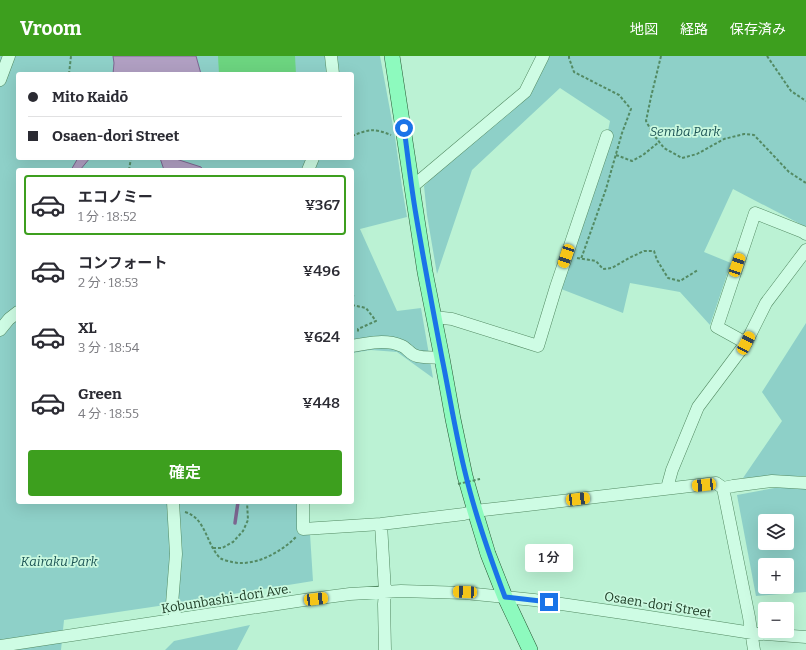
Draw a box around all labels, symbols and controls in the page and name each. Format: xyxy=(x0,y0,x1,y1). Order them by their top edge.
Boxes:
text: Vroom xyxy=(20,17,81,40)
text: 地図 xyxy=(630,21,658,38)
text: 経路 xyxy=(680,21,708,38)
text: 保存済み xyxy=(730,21,786,38)
text: Mito Kaidō xyxy=(52,88,128,106)
route start xyxy=(395,119,413,137)
park label: Semba Park xyxy=(650,124,721,139)
text: Osaen-dori Street xyxy=(52,127,180,145)
icon: car xyxy=(30,187,66,223)
text: エコノミー xyxy=(78,188,153,206)
text: ¥367 xyxy=(305,196,340,214)
text: 1 分 · 18:52 xyxy=(78,209,136,224)
car xyxy=(556,243,576,269)
car xyxy=(727,252,747,278)
icon: car xyxy=(30,253,66,289)
text: コンフォート xyxy=(78,254,168,272)
text: ¥496 xyxy=(303,262,340,280)
text: 2 分 · 18:53 xyxy=(78,275,139,290)
icon: car xyxy=(30,319,66,355)
text: XL xyxy=(78,319,97,337)
text: ¥624 xyxy=(303,328,340,346)
car xyxy=(735,330,757,356)
text: 3 分 · 18:54 xyxy=(78,340,139,355)
icon: car xyxy=(30,385,66,421)
text: Green xyxy=(78,385,122,403)
text: ¥448 xyxy=(302,394,340,412)
text: 4 分 · 18:55 xyxy=(78,406,139,421)
button: 確定 xyxy=(28,450,342,496)
car xyxy=(691,478,717,492)
car xyxy=(565,492,591,506)
map controls xyxy=(758,514,794,638)
button: layers xyxy=(758,514,794,550)
callout: 1 分 xyxy=(525,544,573,572)
text: 1 分 xyxy=(539,550,559,565)
park label: Kairaku Park xyxy=(21,554,98,569)
button: + xyxy=(758,558,794,594)
street label: Kobunbashi-dori Ave. xyxy=(160,581,292,616)
car xyxy=(453,586,477,598)
street label: Osaen-dori Street xyxy=(603,589,713,620)
car xyxy=(303,592,329,606)
route end xyxy=(540,593,558,611)
button: − xyxy=(758,602,794,638)

